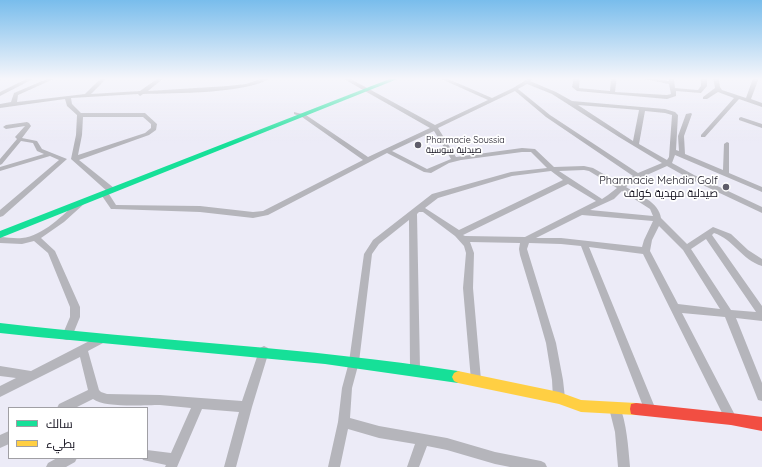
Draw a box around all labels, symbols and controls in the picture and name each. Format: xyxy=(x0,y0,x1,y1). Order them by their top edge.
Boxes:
place label: Pharmacie Soussia صيدلية سوسية xyxy=(426,135,505,156)
marker: Pharmacie Soussia صيدلية سوسية xyxy=(413,140,423,150)
place label: Pharmacie Mehdia Golf صيدلية مهدية كولف xyxy=(599,174,718,200)
marker: Pharmacie Mehdia Golf صيدلية مهدية كولف xyxy=(721,182,731,192)
legend xyxy=(8,407,148,459)
text: سالك xyxy=(46,416,73,431)
text: بطيء xyxy=(46,436,75,451)

